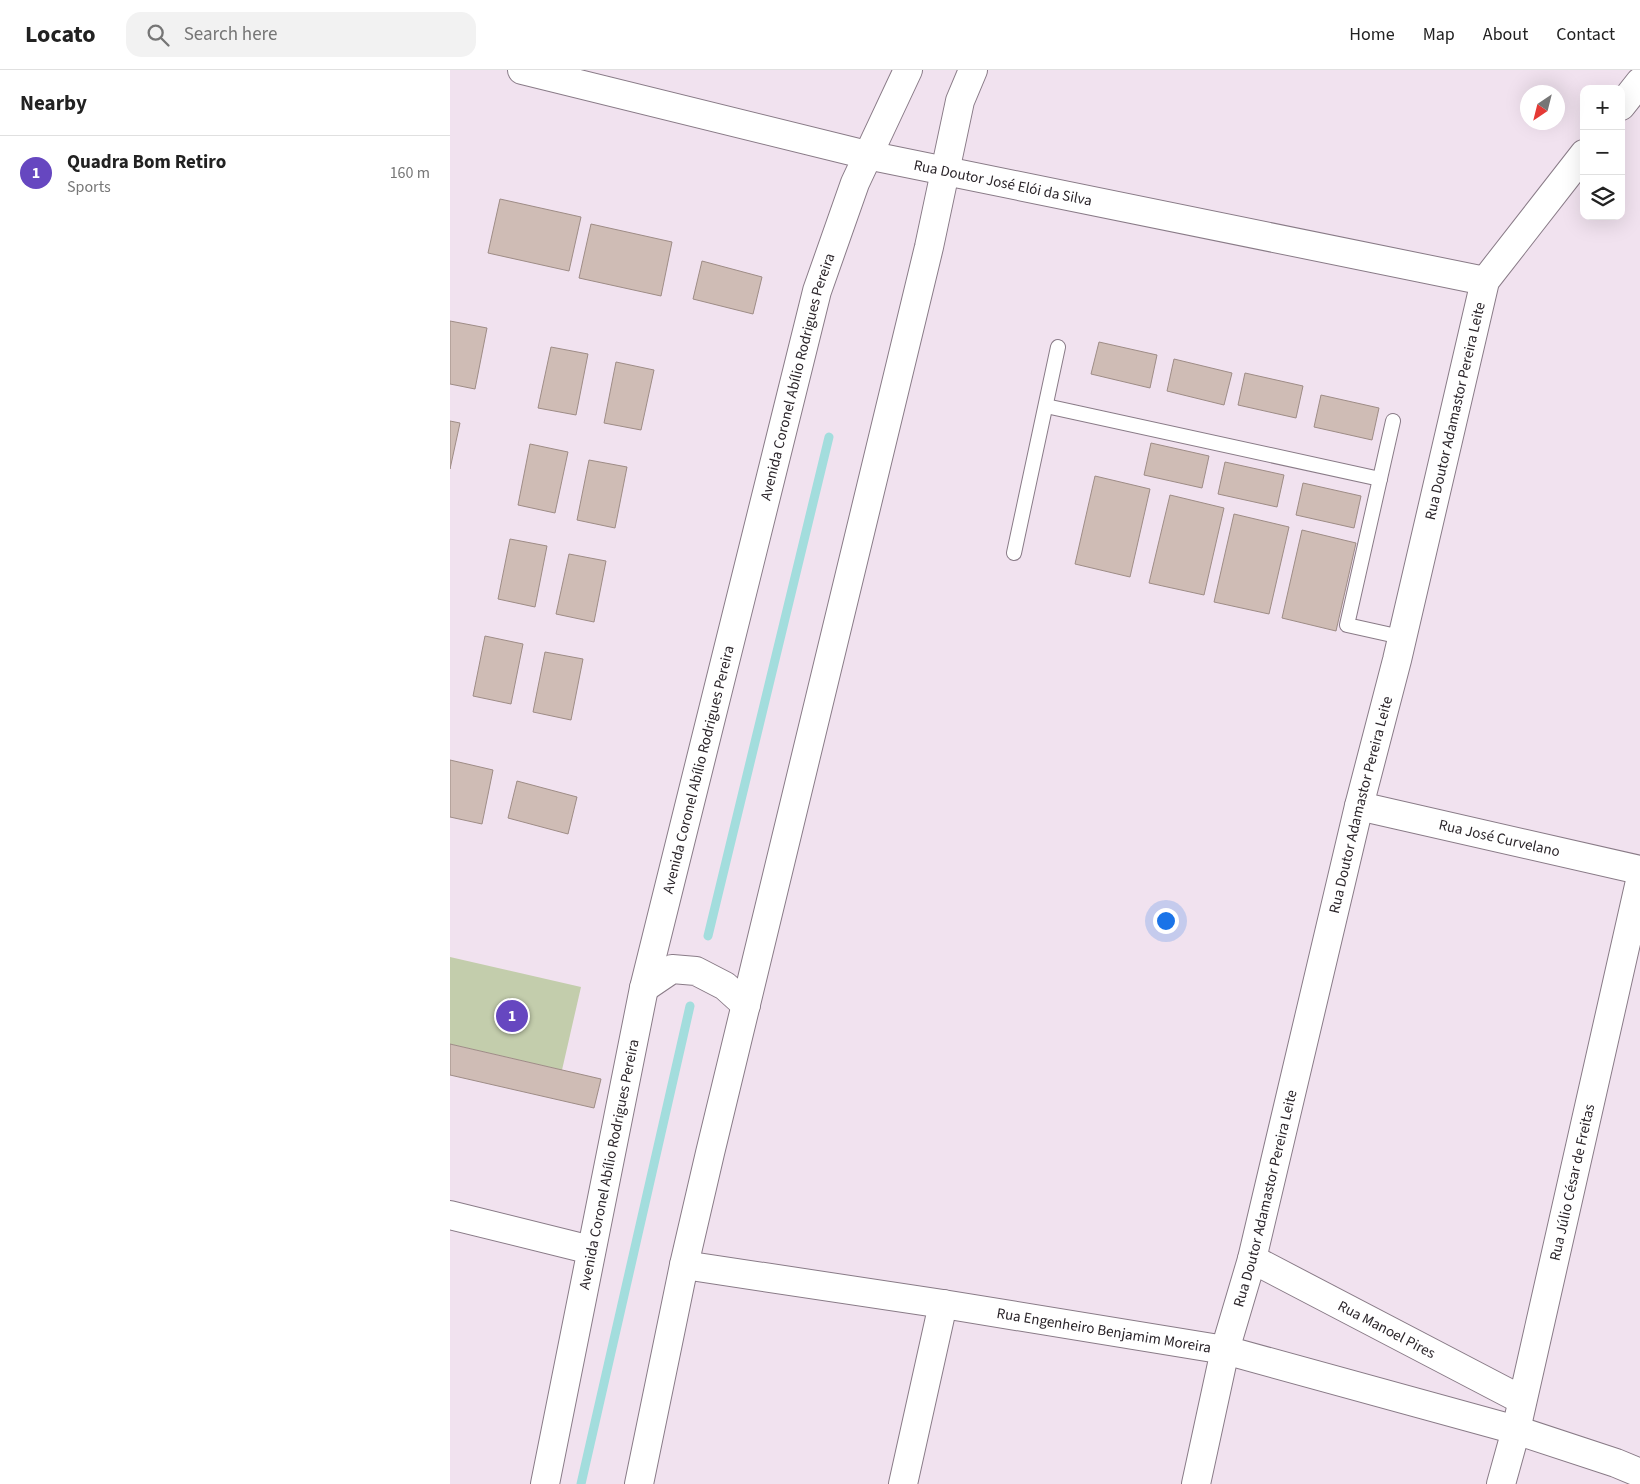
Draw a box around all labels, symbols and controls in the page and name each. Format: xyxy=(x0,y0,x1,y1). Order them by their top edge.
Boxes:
search box xyxy=(126,12,476,57)
text: Locato xyxy=(25,17,96,52)
icon: search xyxy=(144,21,172,49)
text: Search here xyxy=(184,21,277,48)
text: Home xyxy=(1349,22,1395,47)
text: Map xyxy=(1423,22,1455,47)
text: About xyxy=(1483,22,1528,47)
text: Contact xyxy=(1556,22,1615,47)
north arrow xyxy=(1520,85,1565,130)
map controls xyxy=(1580,85,1625,220)
button: + xyxy=(1580,85,1625,130)
text: Nearby xyxy=(20,88,87,118)
button: − xyxy=(1580,130,1625,175)
text: Quadra Bom Retiro xyxy=(67,149,226,176)
street label: Rua Doutor José Elói da Silva xyxy=(912,154,1094,211)
text: 1 xyxy=(32,162,40,184)
text: 160 m xyxy=(390,162,430,184)
button: layers xyxy=(1580,175,1625,220)
text: Sports xyxy=(67,176,111,198)
street label: Avenida Coronel Abílio Rodrigues Pereira xyxy=(755,250,840,503)
street label: Rua Doutor Adamastor Pereira Leite xyxy=(1419,300,1490,522)
street label: Avenida Coronel Abílio Rodrigues Pereira xyxy=(657,643,739,896)
street label: Rua Doutor Adamastor Pereira Leite xyxy=(1323,694,1398,916)
street label: Rua José Curvelano xyxy=(1437,814,1562,862)
your location xyxy=(1153,908,1179,934)
pin: 1 xyxy=(496,997,528,1035)
street label: Avenida Coronel Abílio Rodrigues Pereira xyxy=(574,1037,644,1291)
street label: Rua Doutor Adamastor Pereira Leite xyxy=(1228,1088,1302,1310)
street label: Rua Júlio César de Freitas xyxy=(1544,1102,1600,1263)
street label: Rua Manoel Pires xyxy=(1334,1295,1439,1364)
street label: Rua Engenheiro Benjamim Moreira xyxy=(995,1302,1213,1358)

